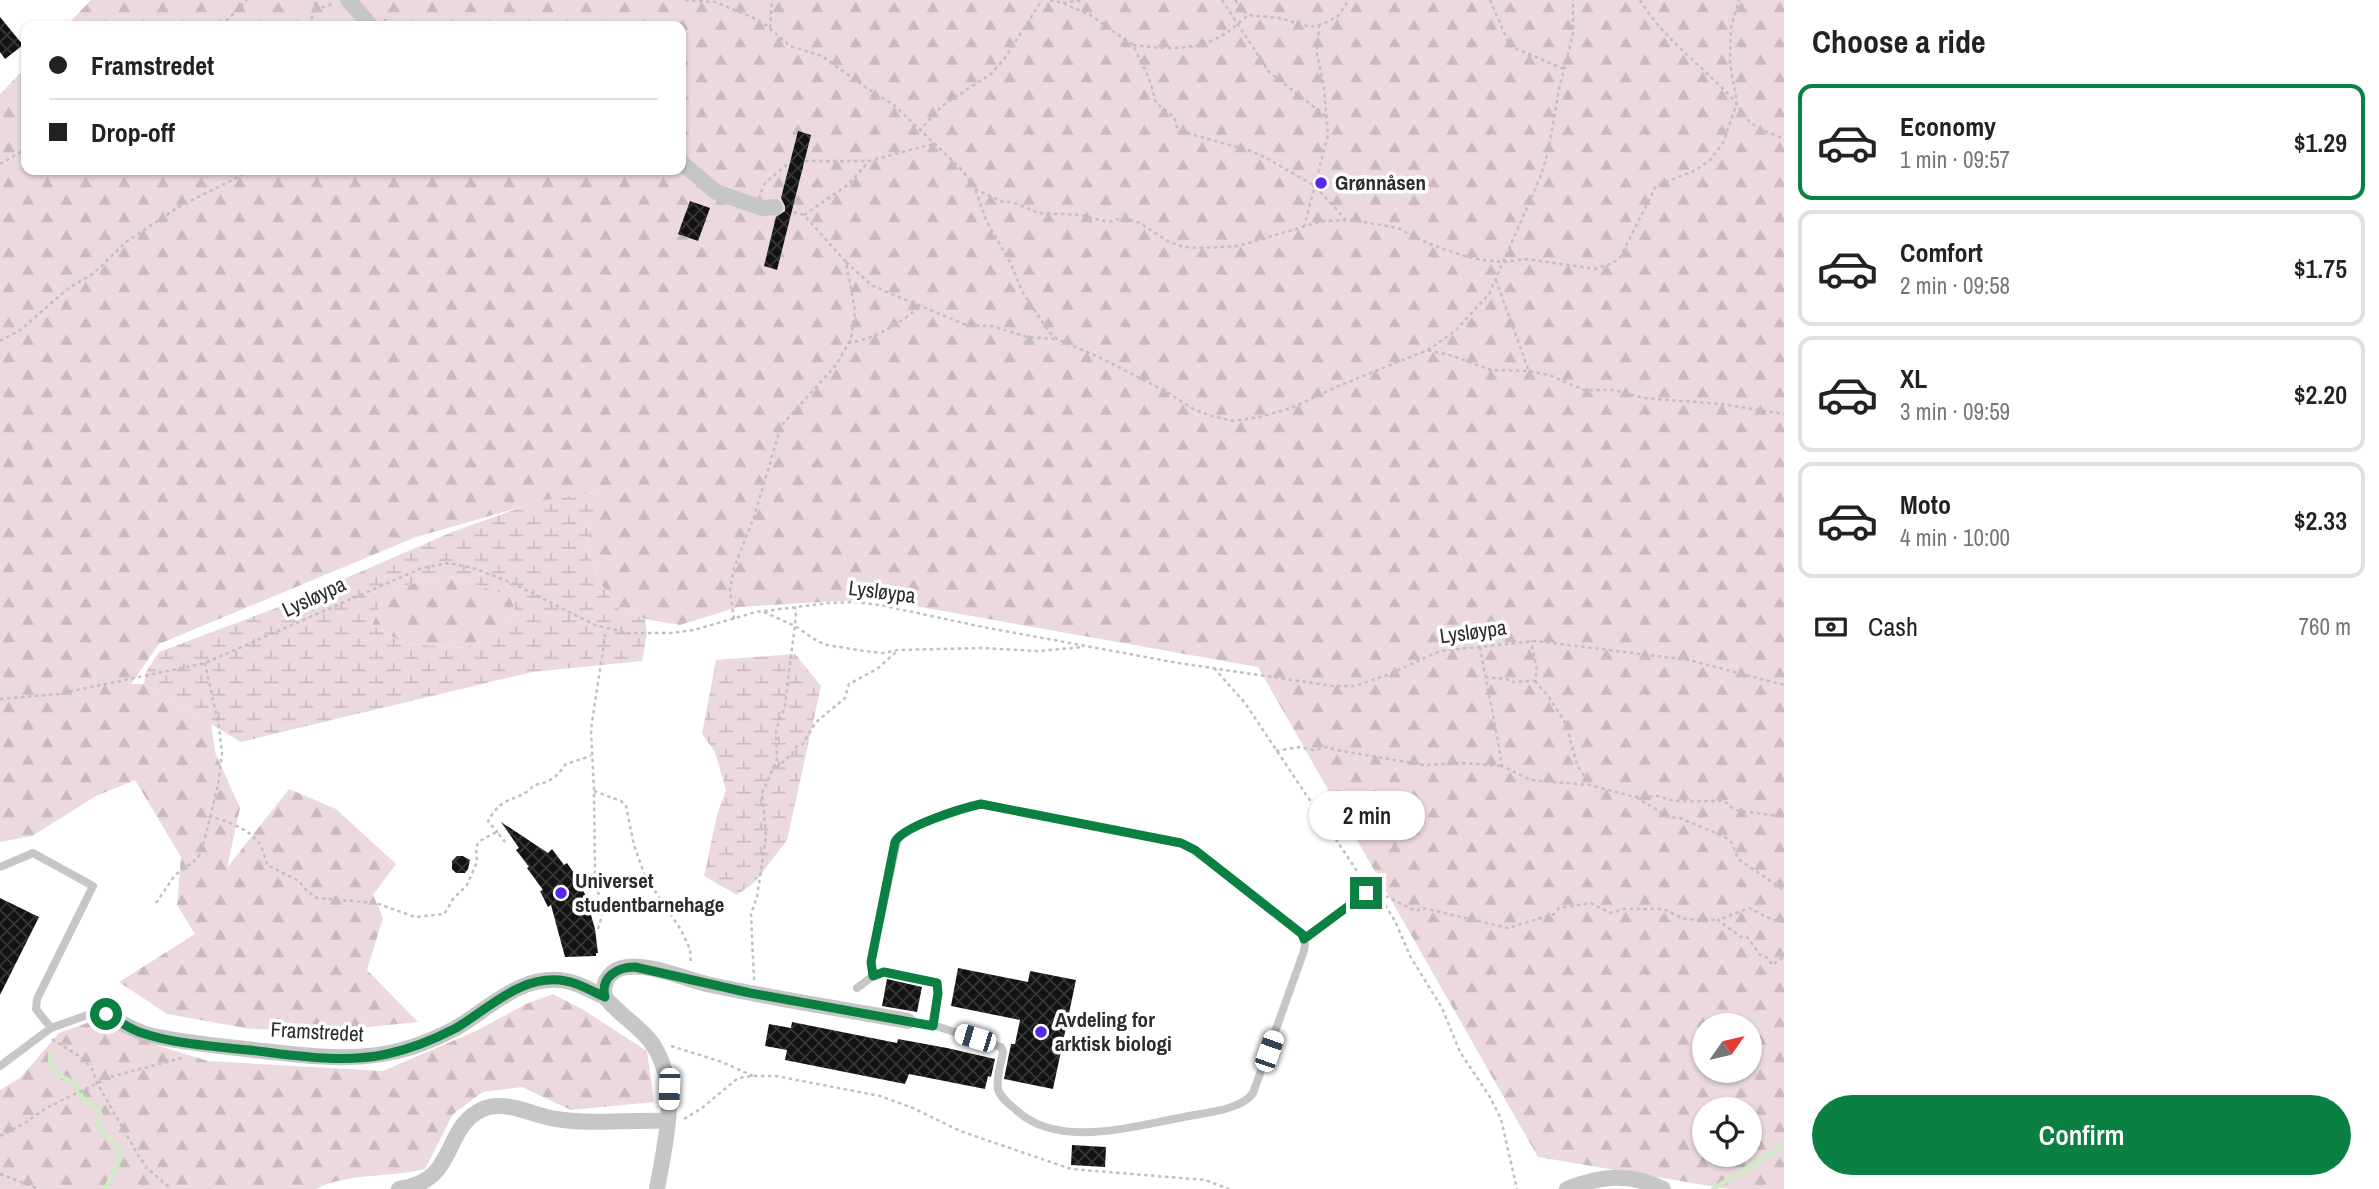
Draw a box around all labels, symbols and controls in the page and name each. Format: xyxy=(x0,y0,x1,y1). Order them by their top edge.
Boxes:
text: Choose a ride xyxy=(1812,20,1986,63)
text: Framstredet xyxy=(91,48,214,83)
text: Economy xyxy=(1900,109,1996,144)
icon: car xyxy=(1816,111,1879,174)
text: Drop-off xyxy=(91,115,175,150)
text: $1.29 xyxy=(2294,125,2347,160)
text: 1 min · 09:57 xyxy=(1900,144,2010,175)
place label: Grønnåsen xyxy=(1335,168,1426,197)
marker: Grønnåsen xyxy=(1313,175,1329,191)
text: Comfort xyxy=(1900,235,1983,270)
icon: car xyxy=(1816,237,1879,300)
text: $1.75 xyxy=(2294,251,2347,286)
text: 2 min · 09:58 xyxy=(1900,270,2010,301)
text: XL xyxy=(1900,361,1927,396)
icon: car xyxy=(1816,363,1879,426)
text: $2.20 xyxy=(2294,377,2347,412)
text: 3 min · 09:59 xyxy=(1900,396,2010,427)
text: Moto xyxy=(1900,487,1951,522)
icon: car xyxy=(1816,489,1879,552)
text: $2.33 xyxy=(2294,503,2347,538)
text: 4 min · 10:00 xyxy=(1900,522,2010,553)
street label: Lysløypa xyxy=(277,569,351,624)
street label: Lysløypa xyxy=(847,573,918,610)
icon: cash xyxy=(1812,608,1850,646)
text: Cash xyxy=(1868,609,1918,644)
text: 760 m xyxy=(2299,611,2351,642)
street label: Lysløypa xyxy=(1438,612,1509,651)
callout: 2 min xyxy=(1308,792,1424,840)
text: 2 min xyxy=(1343,800,1391,831)
place label: Universet studentbarnehage xyxy=(575,866,724,919)
route end xyxy=(1350,877,1382,909)
marker: Universet studentbarnehage xyxy=(553,885,569,901)
route start xyxy=(90,998,122,1030)
place label: Avdeling for arktisk biologi xyxy=(1055,1005,1172,1058)
north arrow xyxy=(1692,1013,1762,1083)
map controls xyxy=(1692,1013,1762,1167)
street label: Framstredet xyxy=(270,1015,364,1048)
car xyxy=(952,1022,999,1054)
marker: Avdeling for arktisk biologi xyxy=(1033,1024,1049,1040)
car xyxy=(1253,1028,1286,1074)
car xyxy=(658,1068,681,1110)
button: Confirm xyxy=(1812,1095,2351,1175)
button: locate xyxy=(1692,1097,1762,1167)

